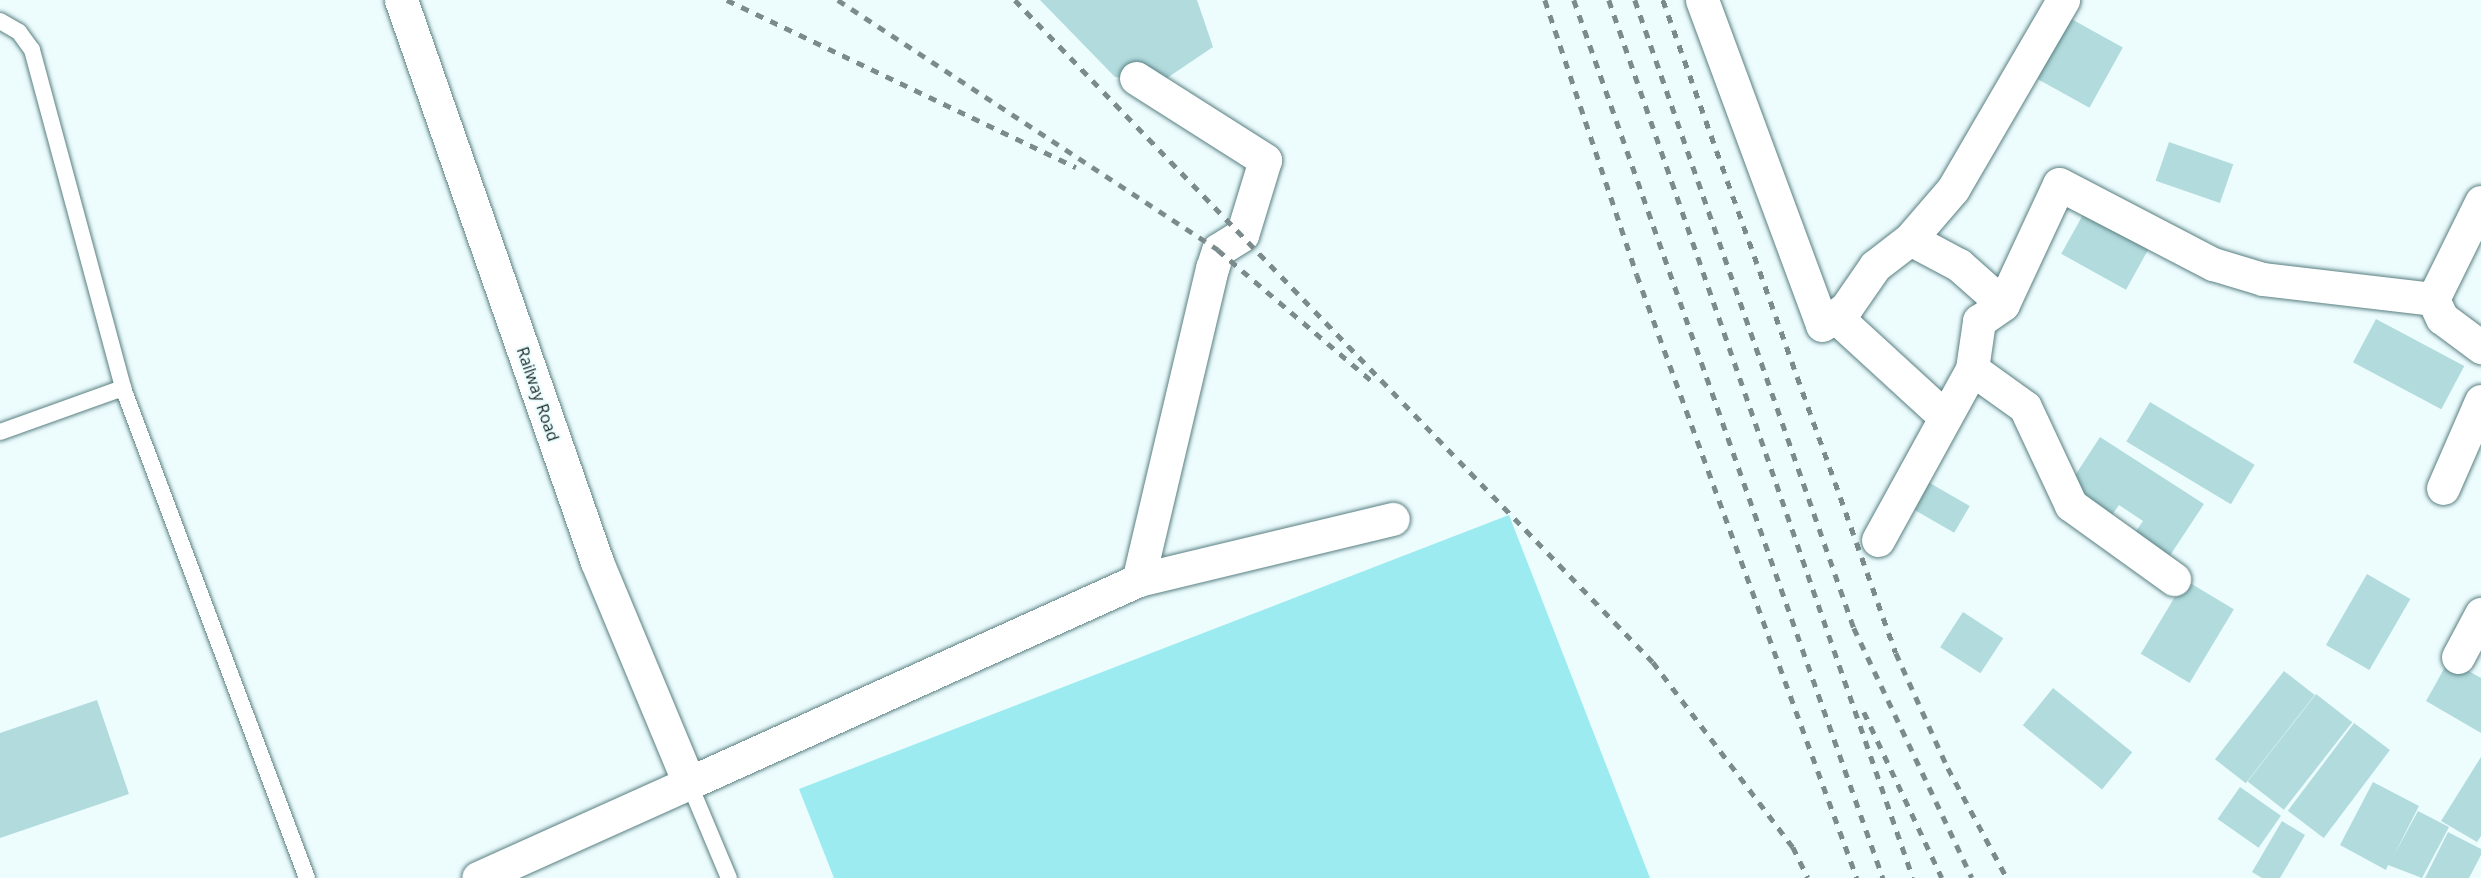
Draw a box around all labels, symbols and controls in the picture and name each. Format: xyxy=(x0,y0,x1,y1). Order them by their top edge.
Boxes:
street label: Railway Road xyxy=(513,344,563,444)

